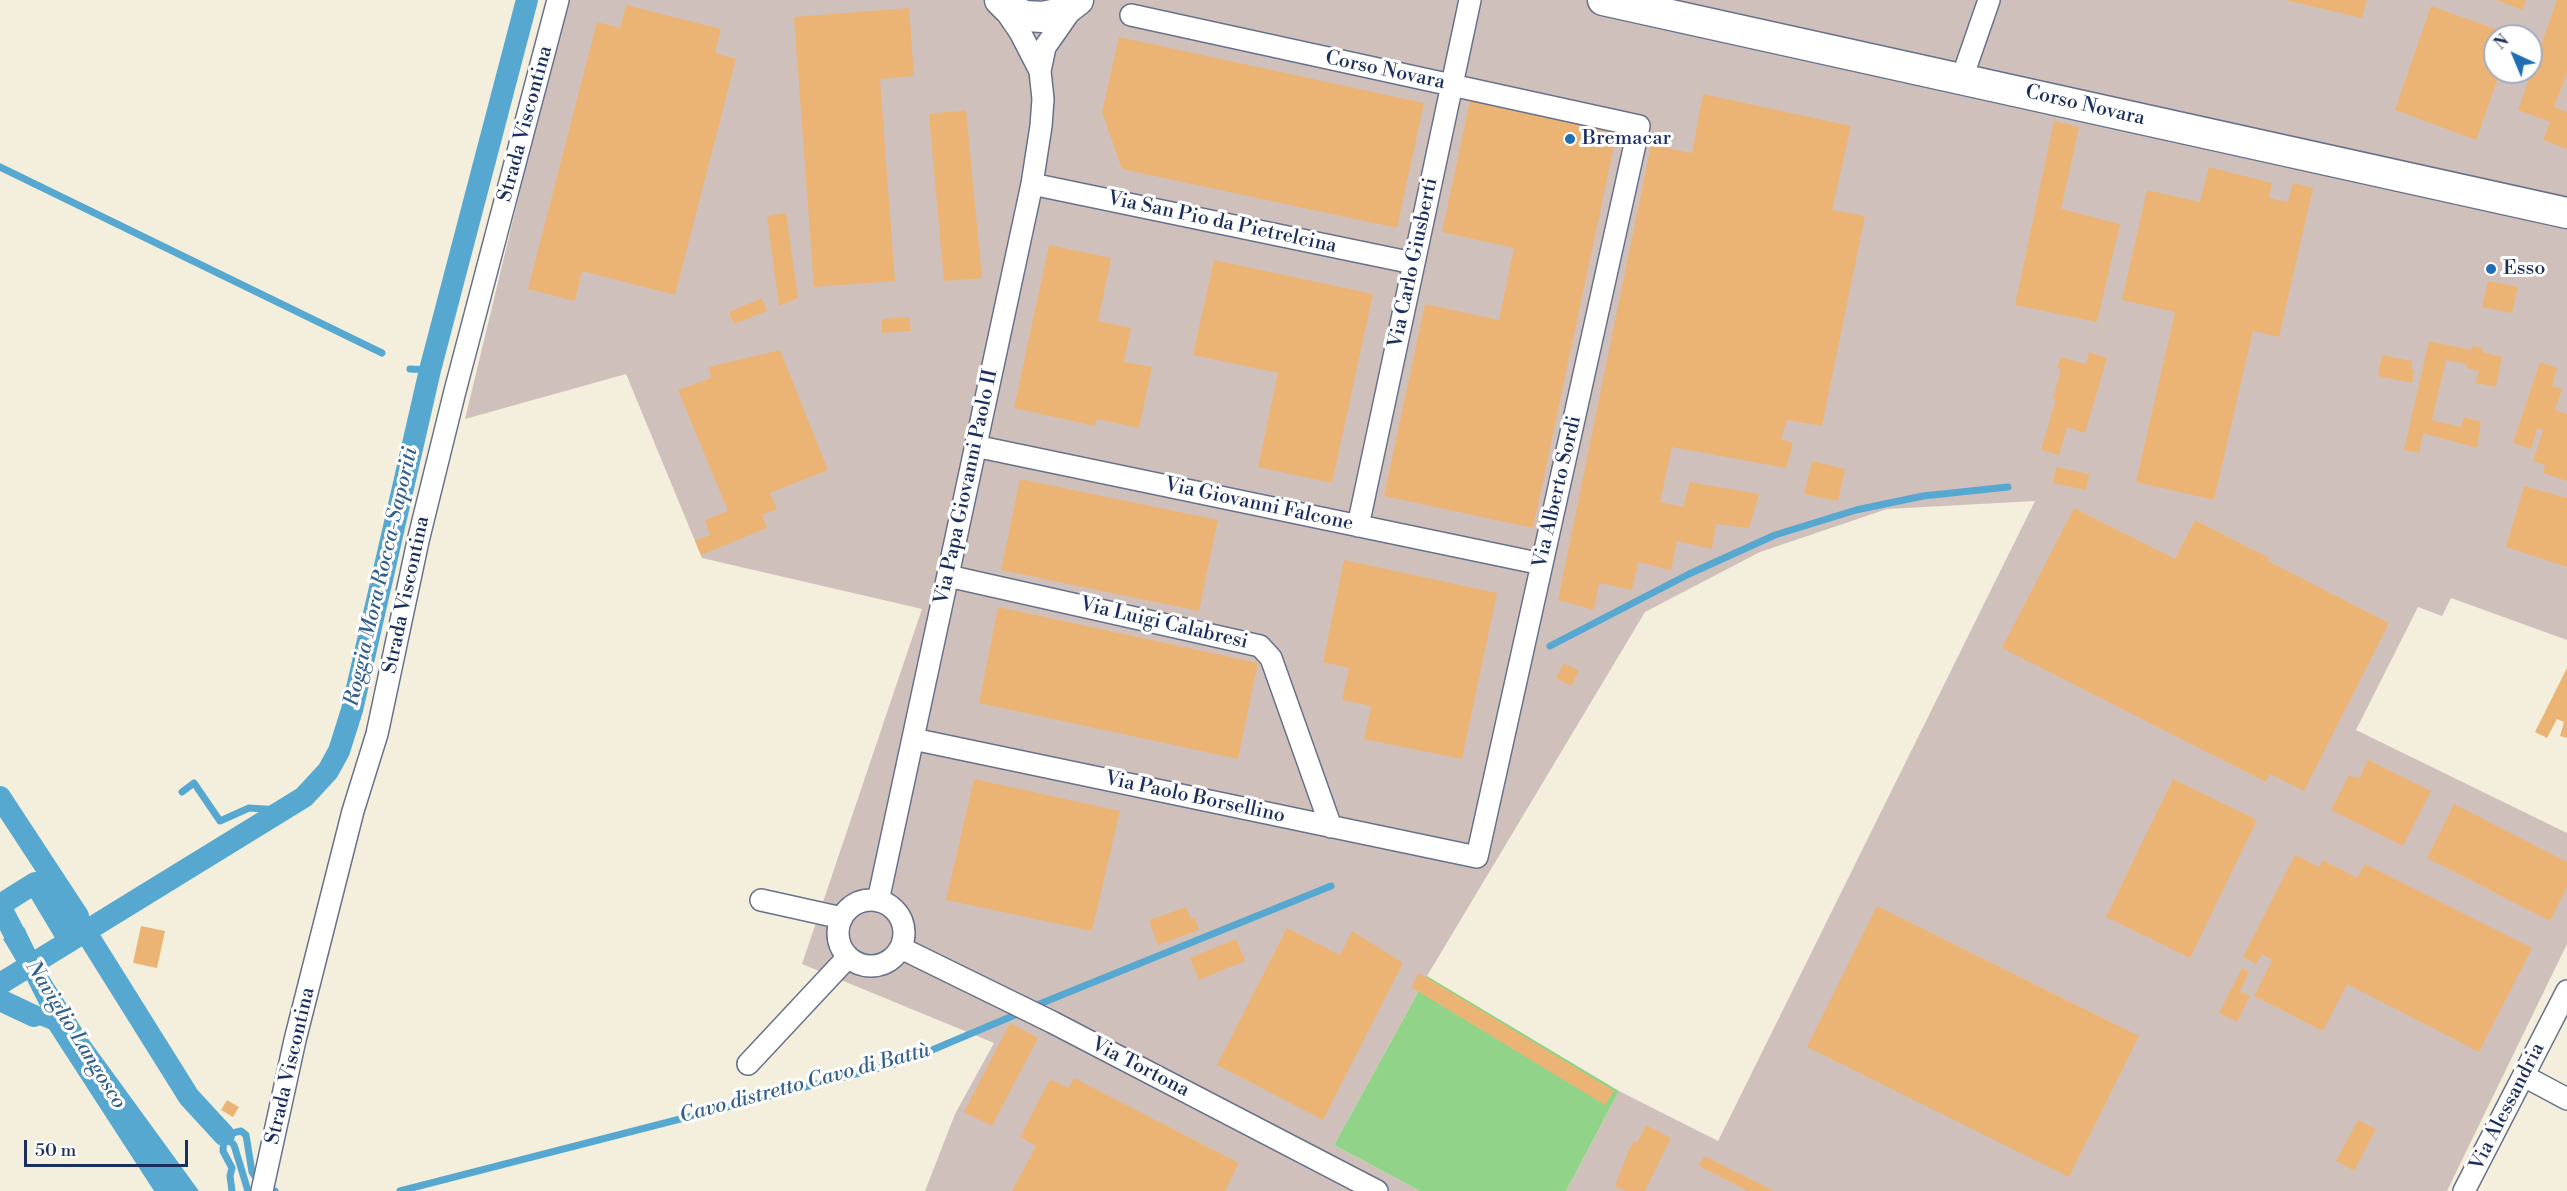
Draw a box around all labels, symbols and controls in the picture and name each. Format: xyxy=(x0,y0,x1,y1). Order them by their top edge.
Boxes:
north arrow xyxy=(2483,24,2543,84)
text: N xyxy=(2490,31,2513,54)
street label: Strada Viscontina xyxy=(494,43,558,205)
street label: Corso Novara xyxy=(1323,47,1447,95)
street label: Corso Novara xyxy=(2023,81,2147,131)
place label: Bremacar xyxy=(1582,127,1671,151)
marker: Bremacar xyxy=(1563,132,1577,146)
street label: Via Carlo Giusberti xyxy=(1384,176,1444,350)
street label: Via San Pio da Pietrelcina xyxy=(1105,187,1339,259)
place label: Esso xyxy=(2503,257,2546,281)
marker: Esso xyxy=(2484,262,2498,276)
street label: Via Papa Giovanni Paolo II xyxy=(930,367,1004,607)
street label: Via Alberto Sordi xyxy=(1529,413,1587,571)
water label: Roggia Mora Rocca-Saporiti xyxy=(340,445,424,709)
street label: Via Giovanni Falcone xyxy=(1163,473,1355,537)
street label: Strada Viscontina xyxy=(379,514,435,676)
street label: Via Luigi Calabresi xyxy=(1078,593,1250,655)
street label: Via Paolo Borsellino xyxy=(1103,767,1287,829)
water label: Naviglio Langosco xyxy=(19,956,131,1114)
street label: Strada Viscontina xyxy=(261,985,321,1147)
street label: Via Tortona xyxy=(1087,1033,1193,1103)
water label: Cavo distretto Cavo di Battù xyxy=(677,1038,933,1130)
street label: Via Alessandria xyxy=(2465,1039,2551,1175)
scale bar xyxy=(27,1128,190,1166)
text: 50 m xyxy=(35,1139,76,1162)

